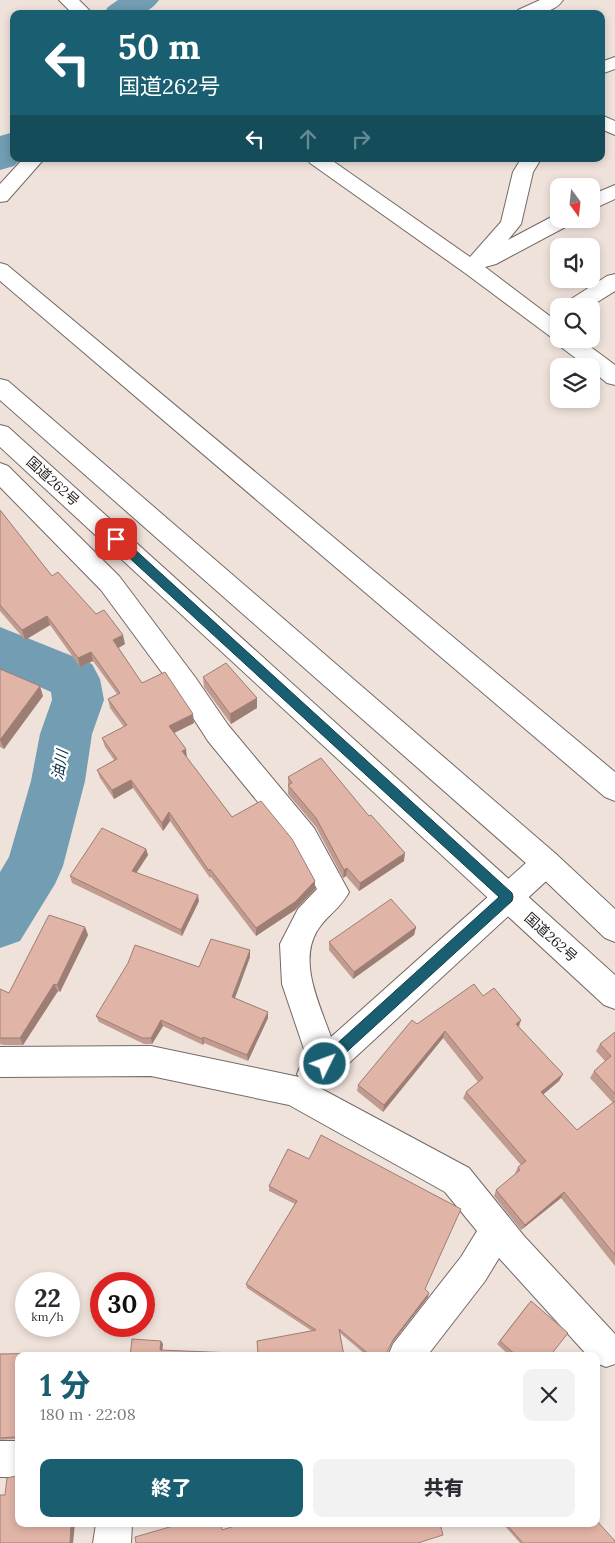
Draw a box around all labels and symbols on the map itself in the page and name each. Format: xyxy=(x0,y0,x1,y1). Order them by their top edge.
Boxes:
north arrow xyxy=(550,178,600,228)
street label: 国道262号 xyxy=(23,453,83,509)
pin xyxy=(95,518,137,560)
water label: 油川 xyxy=(48,747,72,781)
street label: 国道262号 xyxy=(521,909,581,965)
position arrow xyxy=(298,1037,350,1089)
speed limit sign: 30 xyxy=(90,1272,155,1337)

